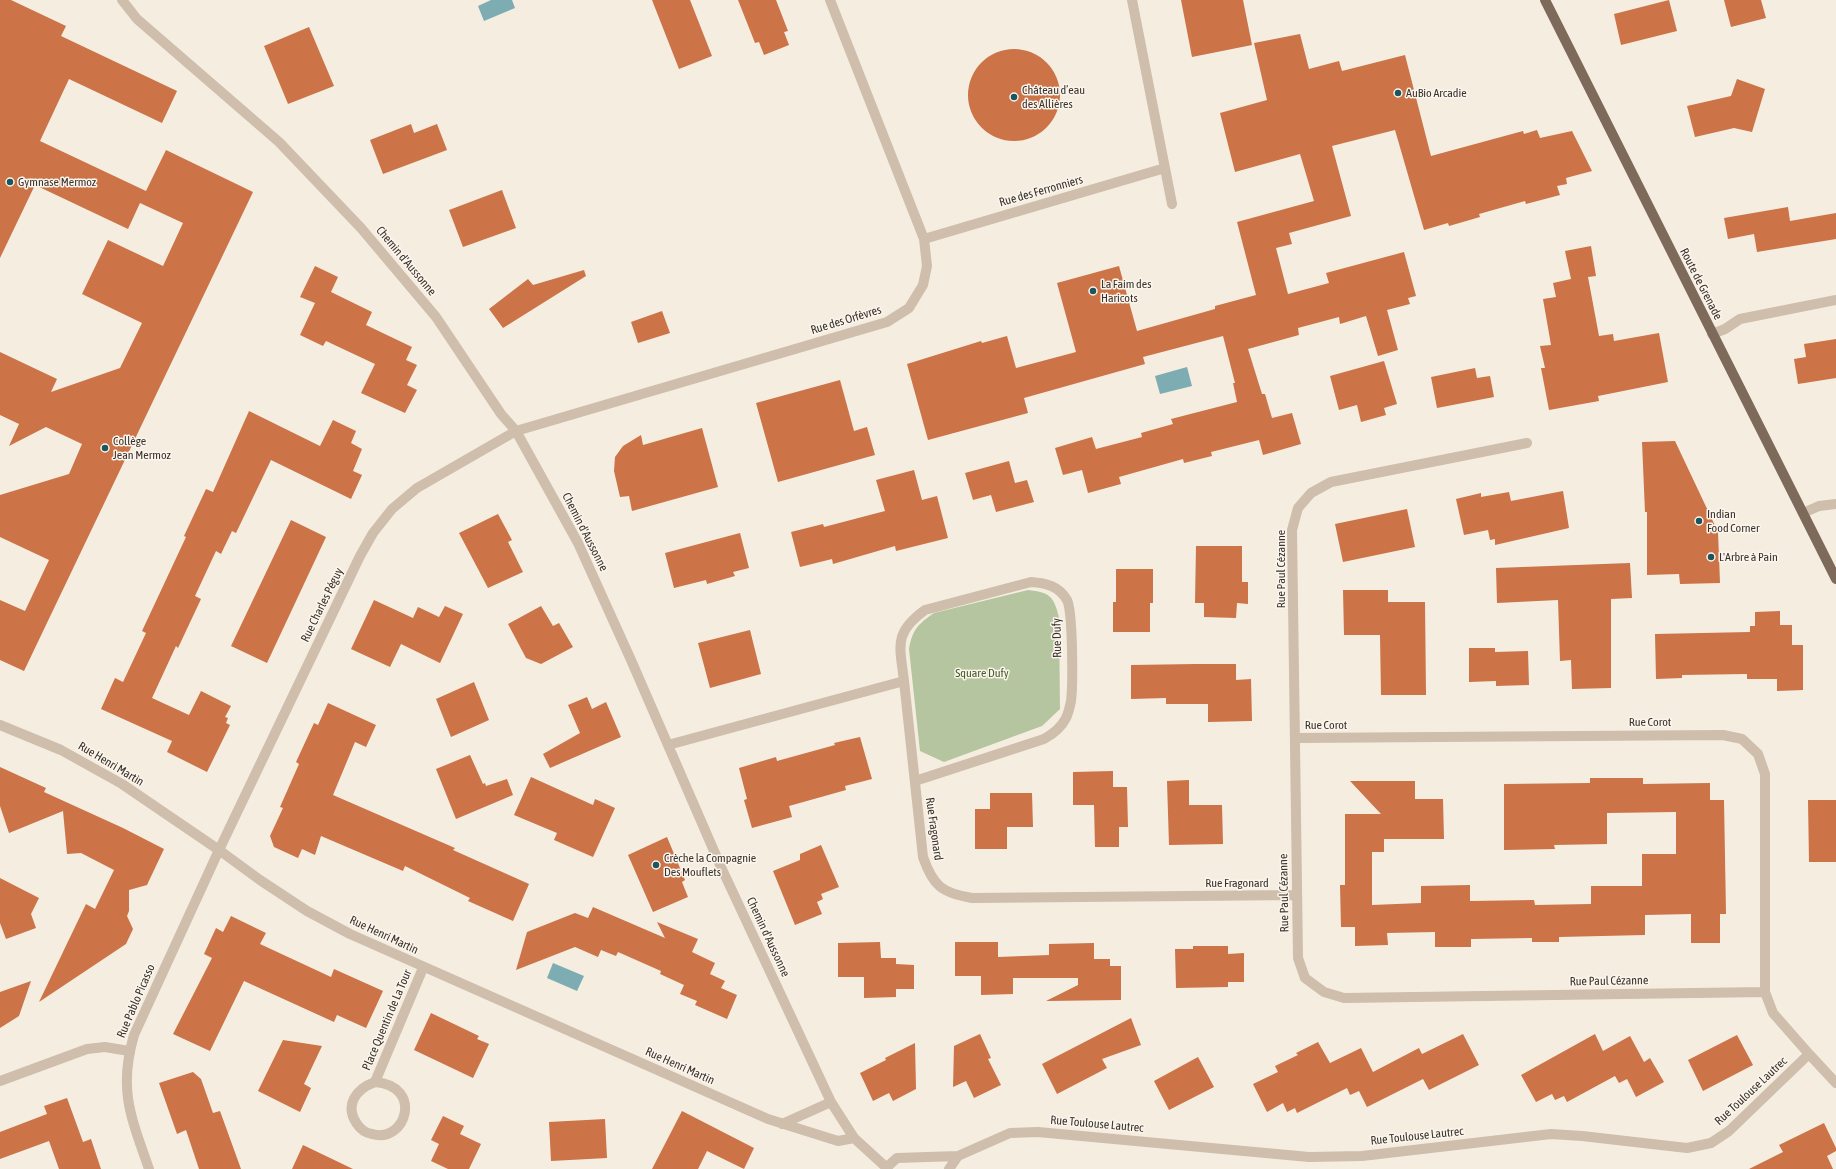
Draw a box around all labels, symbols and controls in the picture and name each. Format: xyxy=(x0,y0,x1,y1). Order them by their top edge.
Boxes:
place label: Château d’eau des Allières xyxy=(1022,83,1085,111)
place label: AuBio Arcadie xyxy=(1406,86,1467,100)
marker: AuBio Arcadie xyxy=(1393,88,1403,98)
marker: Château d’eau des Allières xyxy=(1009,92,1019,102)
street label: Rue des Ferronniers xyxy=(998,172,1084,210)
place label: Gymnase Mermoz xyxy=(18,175,96,189)
marker: Gymnase Mermoz xyxy=(5,177,15,187)
street label: Chemin d'Aussonne xyxy=(373,223,439,299)
street label: Route de Grenade xyxy=(1677,246,1725,322)
place label: La Faim des Haricots xyxy=(1101,277,1151,305)
marker: La Faim des Haricots xyxy=(1088,286,1098,296)
street label: Rue des Orfèvres xyxy=(809,302,883,338)
place label: Collège Jean Mermoz xyxy=(113,434,171,462)
marker: Collège Jean Mermoz xyxy=(100,443,110,453)
street label: Chemin d'Aussonne xyxy=(559,490,611,574)
place label: Indian Food Corner xyxy=(1707,507,1760,535)
marker: Indian Food Corner xyxy=(1694,516,1704,526)
street label: Rue Paul Cézanne xyxy=(1274,530,1288,608)
place label: L'Arbre à Pain xyxy=(1719,550,1778,564)
marker: L'Arbre à Pain xyxy=(1706,552,1716,562)
street label: Rue Charles Péguy xyxy=(298,566,346,644)
street label: Rue Dufy xyxy=(1049,618,1065,658)
park label: Square Dufy xyxy=(955,666,1009,680)
street label: Rue Corot xyxy=(1629,715,1671,729)
street label: Rue Corot xyxy=(1305,718,1347,732)
street label: Rue Henri Martin xyxy=(76,739,146,789)
street label: Rue Fragonard xyxy=(922,797,946,861)
place label: Crèche la Compagnie Des Mouflets xyxy=(664,851,756,879)
street label: Rue Paul Cézanne xyxy=(1276,854,1292,932)
marker: Crèche la Compagnie Des Mouflets xyxy=(651,860,661,870)
street label: Rue Fragonard xyxy=(1205,876,1269,890)
street label: Chemin d'Aussonne xyxy=(743,895,793,979)
street label: Rue Henri Martin xyxy=(347,913,421,957)
street label: Rue Pablo Picasso xyxy=(114,962,158,1040)
street label: Place Quentin de La Tour xyxy=(359,967,415,1073)
street label: Rue Paul Cézanne xyxy=(1570,973,1648,989)
street label: Rue Henri Martin xyxy=(643,1044,717,1088)
street label: Rue Toulouse Lautrec xyxy=(1712,1054,1790,1128)
street label: Rue Toulouse Lautrec xyxy=(1050,1113,1144,1135)
street label: Rue Toulouse Lautrec xyxy=(1370,1124,1464,1148)

